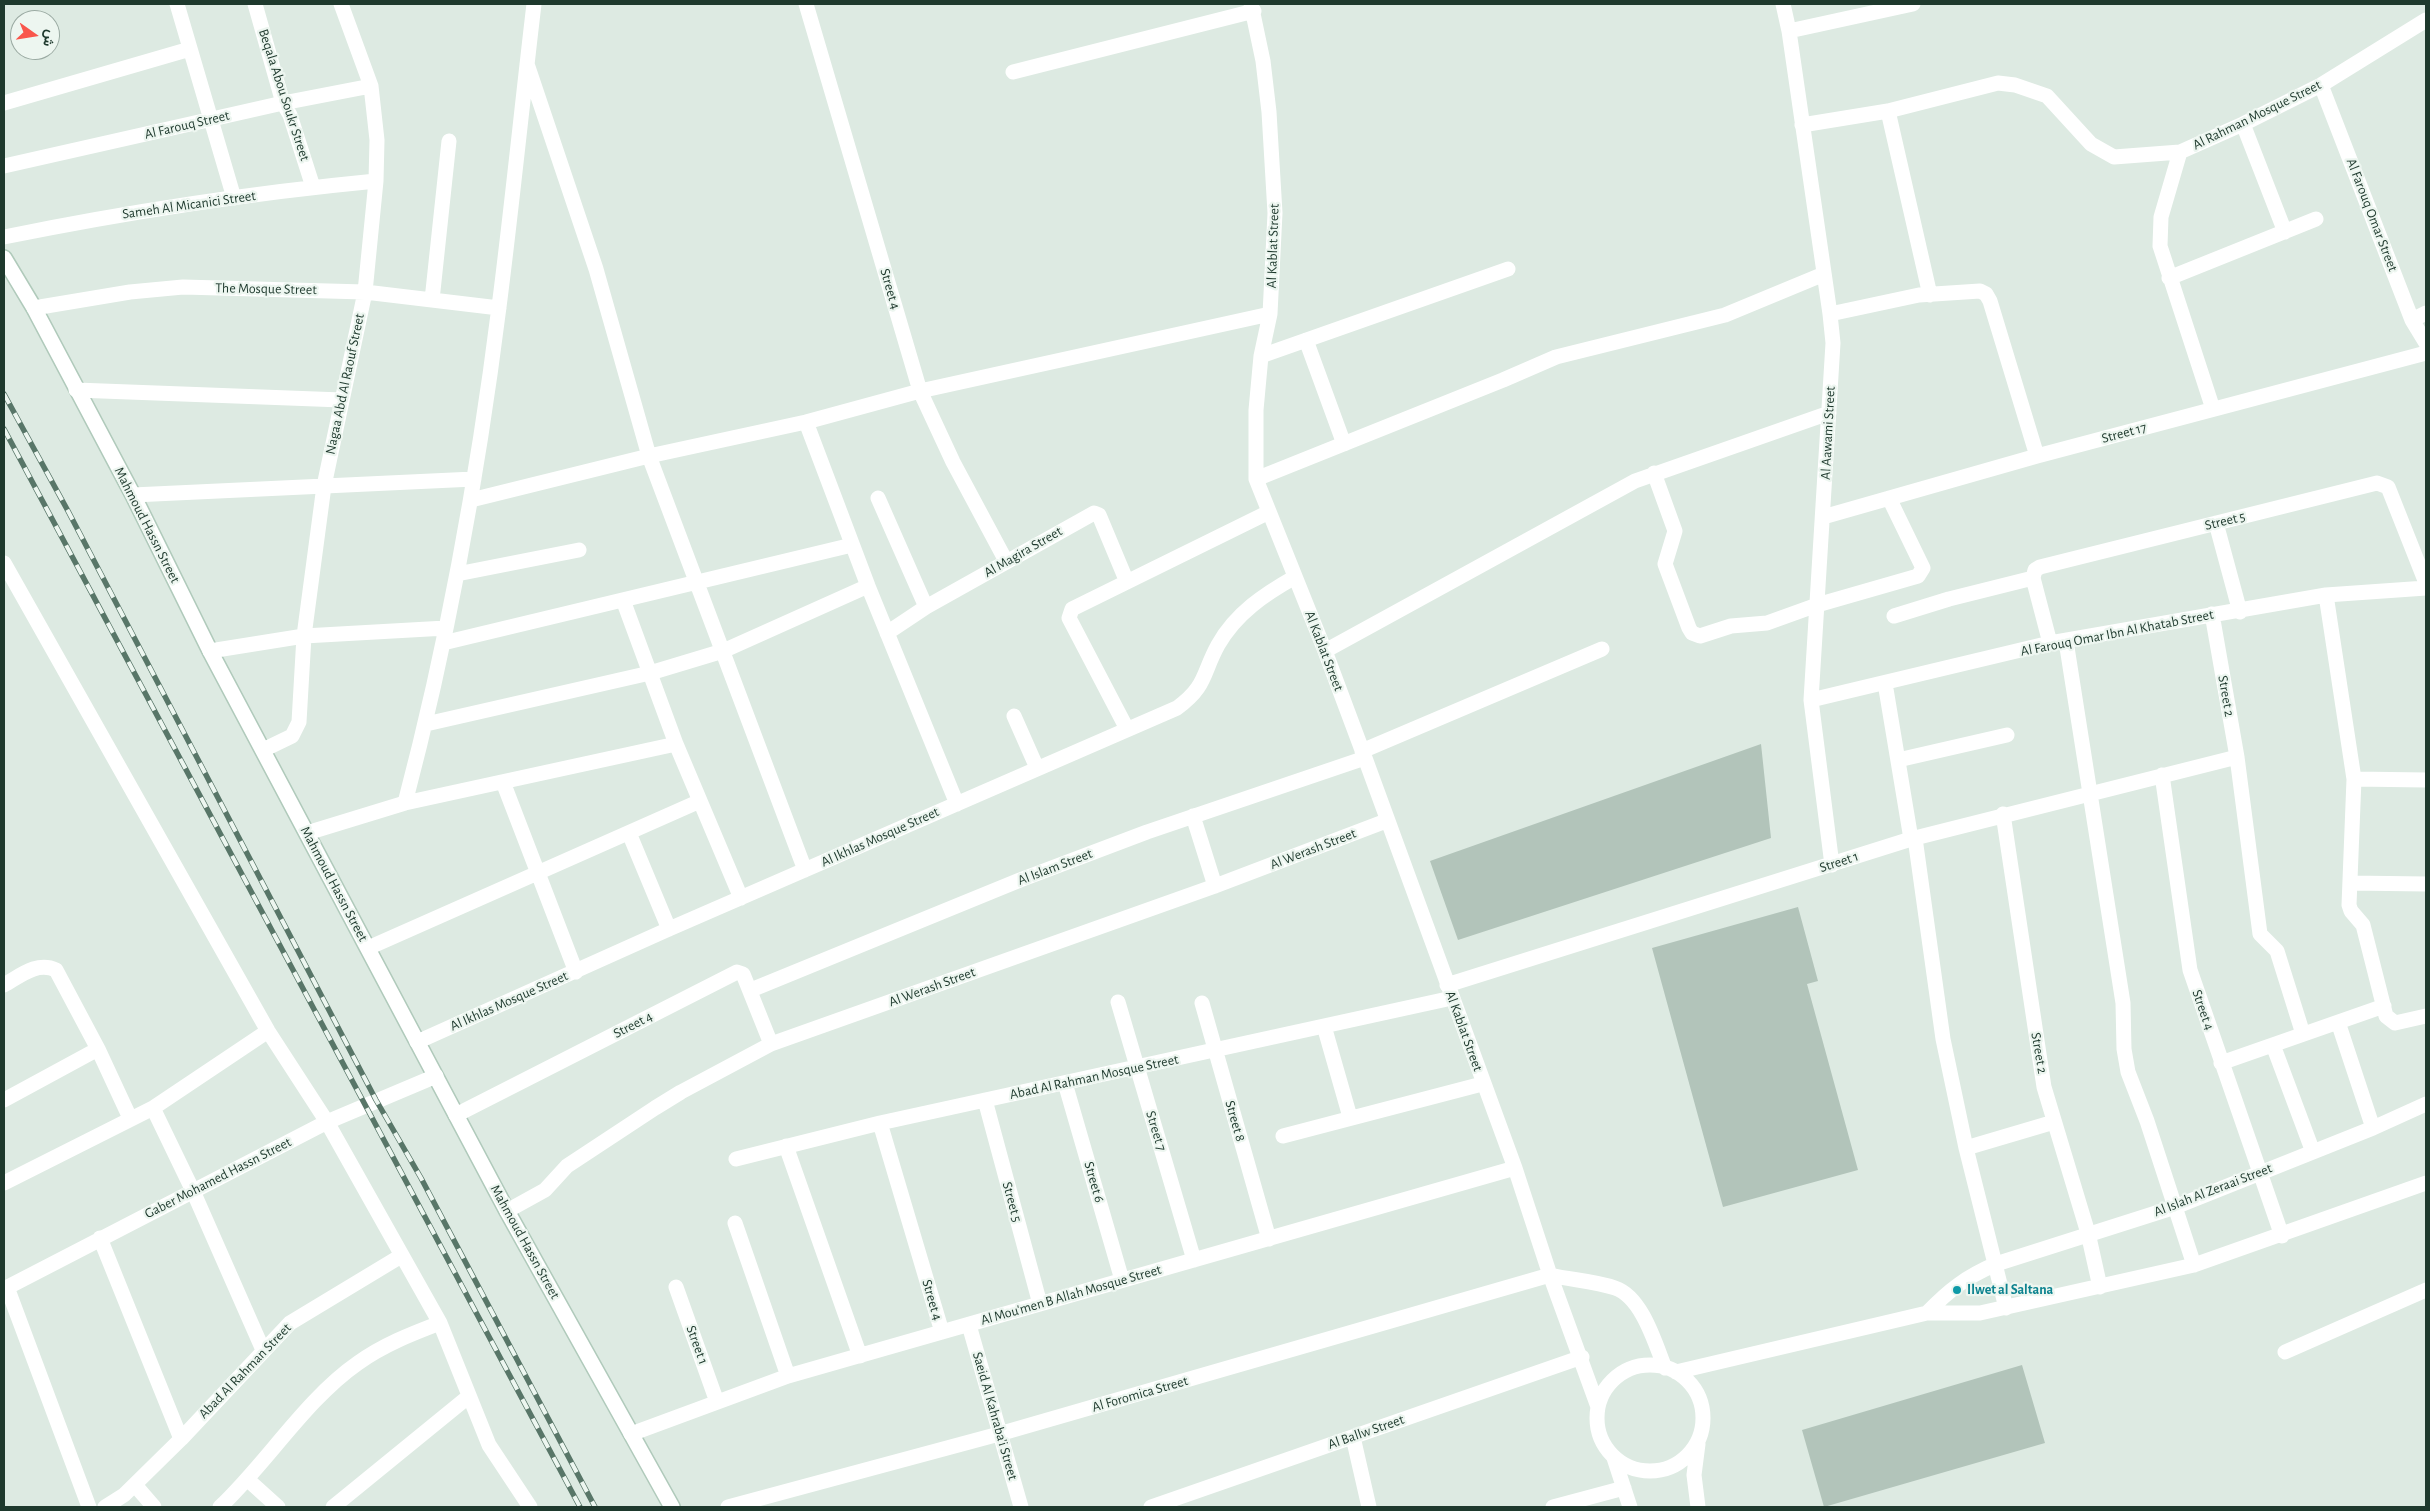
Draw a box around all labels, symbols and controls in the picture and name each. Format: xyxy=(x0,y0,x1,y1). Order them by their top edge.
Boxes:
north arrow xyxy=(10,10,60,60)
street label: Beqala Abou Soukr Street xyxy=(255,27,313,163)
text: ش xyxy=(40,28,57,48)
street label: Al Rahman Mosque Street xyxy=(2190,77,2324,153)
street label: Al Farouq Street xyxy=(143,107,231,143)
street label: Al Farouq Omar Street xyxy=(2343,156,2401,274)
street label: Sameh Al Micanici Street xyxy=(121,187,257,223)
street label: Al Kablat Street xyxy=(1263,203,1283,289)
street label: Street 4 xyxy=(876,266,904,312)
street label: The Mosque Street xyxy=(215,280,317,298)
street label: Nagaa Abd Al Raouf Street xyxy=(322,312,368,456)
street label: Al Aawami Street xyxy=(1817,386,1839,480)
street label: Street 17 xyxy=(2100,419,2148,447)
street label: Mahmoud Hassn Street xyxy=(110,464,184,586)
street label: Street 5 xyxy=(2203,508,2247,534)
street label: Al Magira Street xyxy=(981,523,1065,581)
street label: Al Farouq Omar Ibn Al Khatab Street xyxy=(2019,606,2215,660)
street label: Al Kablat Street xyxy=(1301,608,1347,694)
street label: Street 2 xyxy=(2214,674,2238,718)
street label: Al Ikhlas Mosque Street xyxy=(818,803,942,871)
street label: Mahmoud Hassn Street xyxy=(297,824,371,944)
street label: Al Werash Street xyxy=(1268,825,1358,873)
street label: Al Islam Street xyxy=(1015,845,1095,889)
street label: Street 1 xyxy=(1817,848,1861,876)
street label: Al Werash Street xyxy=(886,964,978,1010)
street label: Al Ikhlas Mosque Street xyxy=(447,967,571,1035)
street label: Street 4 xyxy=(2188,987,2218,1033)
street label: Al Kablat Street xyxy=(1442,988,1486,1074)
street label: Street 4 xyxy=(610,1008,656,1042)
street label: Street 2 xyxy=(2027,1031,2051,1075)
street label: Abad Al Rahman Mosque Street xyxy=(1008,1051,1180,1103)
street label: Street 8 xyxy=(1221,1099,1249,1143)
street label: Street 7 xyxy=(1142,1109,1170,1153)
street label: Gaber Mohamed Hassn Street xyxy=(142,1134,294,1222)
street label: Street 6 xyxy=(1080,1160,1108,1204)
street label: Al Islah Al Zeraai Street xyxy=(2151,1160,2275,1220)
street label: Street 5 xyxy=(999,1180,1025,1224)
street label: Mahmoud Hassn Street xyxy=(487,1182,563,1302)
street label: Al Mou'men B Allah Mosque Street xyxy=(979,1261,1163,1329)
street label: Street 4 xyxy=(918,1277,946,1323)
place label: Ilwet al Saltana xyxy=(1967,1282,2053,1298)
marker: Ilwet al Saltana xyxy=(1951,1284,1963,1296)
street label: Abad Al Rahman Street xyxy=(195,1320,295,1422)
street label: Street 1 xyxy=(682,1323,712,1367)
street label: Saeid Al Kahraba'i Street xyxy=(969,1350,1021,1482)
street label: Al Foromica Street xyxy=(1090,1372,1190,1416)
street label: Al Ballw Street xyxy=(1326,1411,1406,1453)

